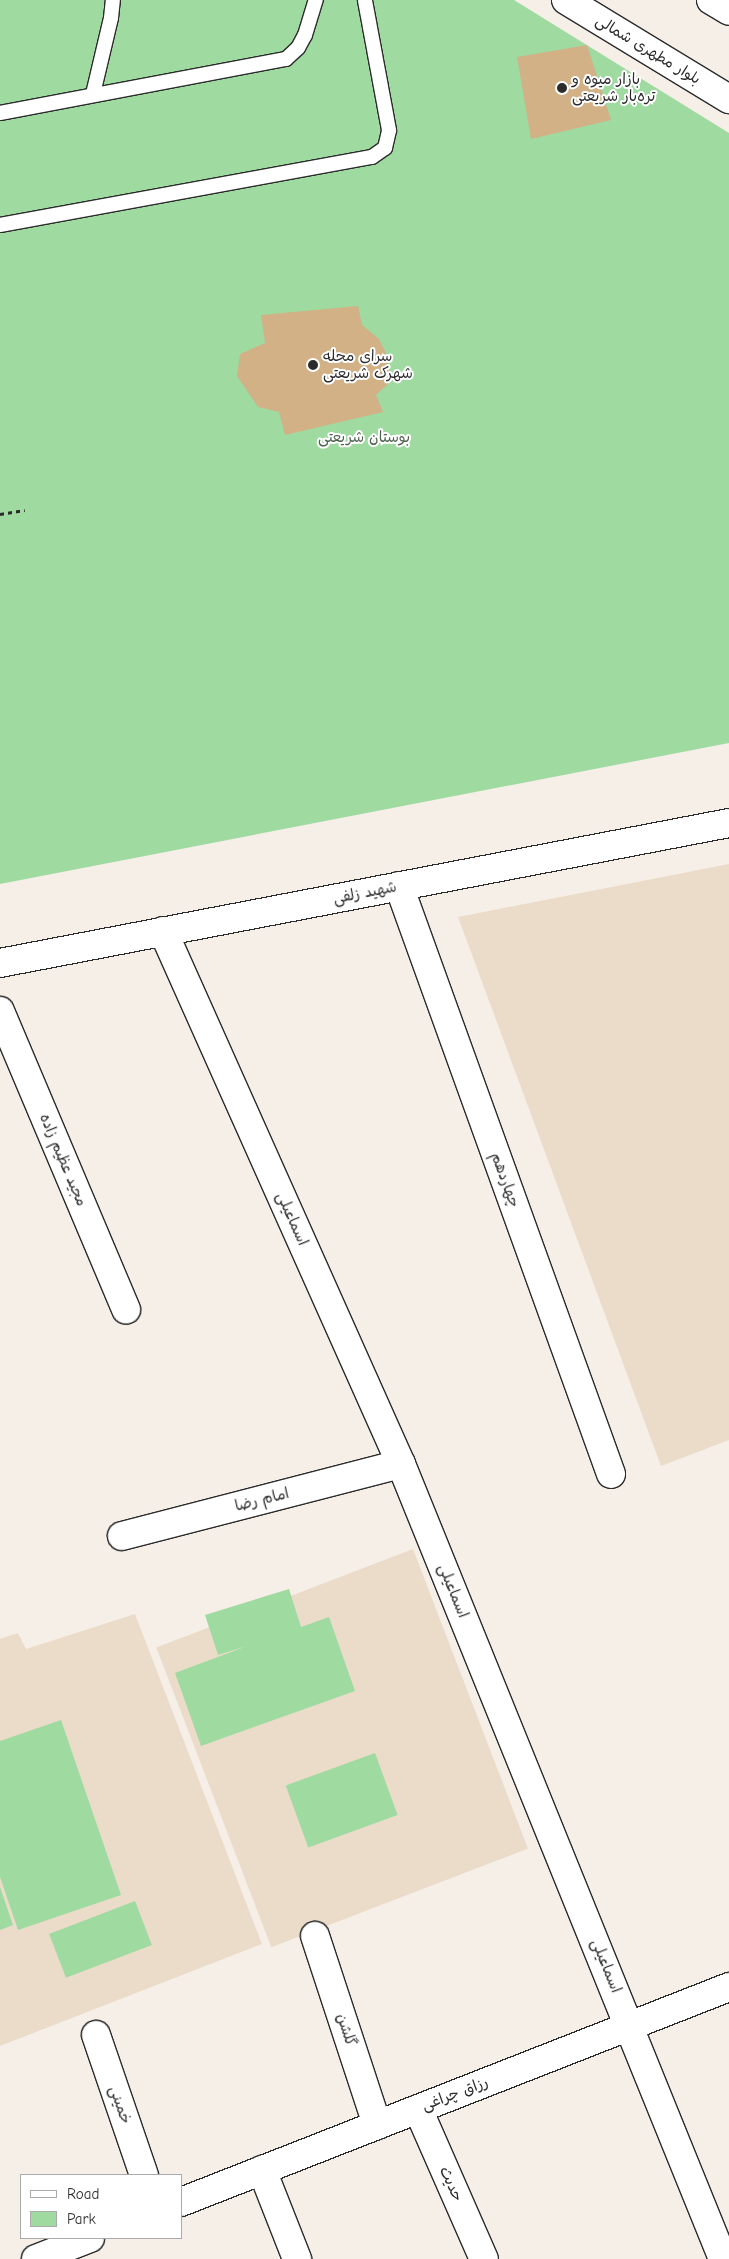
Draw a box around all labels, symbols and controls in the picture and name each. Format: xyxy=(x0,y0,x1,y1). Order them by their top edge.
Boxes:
street label: بلوار مطهری شمالی xyxy=(592,12,704,88)
place label: بازار میوه و تره‌بار شریعتی xyxy=(572,70,655,105)
marker: بازار میوه و تره‌بار شریعتی xyxy=(556,82,568,94)
place label: سرای محله شهرک شریعتی xyxy=(323,347,413,382)
marker: سرای محله شهرک شریعتی xyxy=(307,359,319,371)
park label: بوستان شریعتی xyxy=(318,429,410,447)
street label: شهید زلفی xyxy=(332,878,398,908)
street label: مجید عظیم زاده xyxy=(35,1111,91,1209)
street label: چهاردهم xyxy=(487,1150,523,1210)
street label: اسماعیلی xyxy=(272,1190,312,1248)
street label: امام رضا xyxy=(233,1485,291,1515)
street label: اسماعیلی xyxy=(434,1561,472,1621)
street label: اسماعیلی xyxy=(587,1936,625,1996)
street label: گلشن xyxy=(332,2011,360,2049)
street label: رزاق چراغی xyxy=(419,2073,491,2115)
street label: خمینی xyxy=(105,2084,135,2126)
street label: حدیث xyxy=(435,2164,467,2204)
legend xyxy=(20,2174,182,2239)
text: Road xyxy=(67,2185,99,2203)
text: Park xyxy=(67,2210,96,2228)

